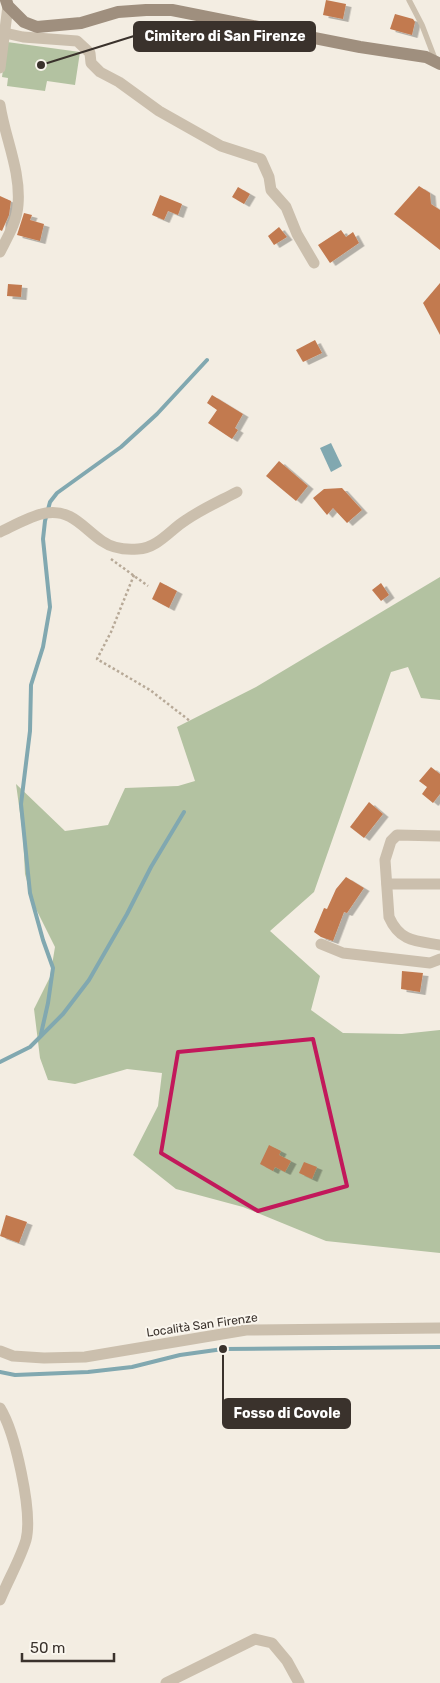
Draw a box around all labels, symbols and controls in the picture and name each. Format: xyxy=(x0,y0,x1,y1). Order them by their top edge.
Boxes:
callout: Cimitero di San Firenze xyxy=(134,22,315,51)
text: Cimitero di San Firenze xyxy=(145,28,305,45)
street label: Località San Firenze xyxy=(145,1310,259,1340)
callout: Fosso di Covole xyxy=(223,1399,350,1428)
text: Fosso di Covole xyxy=(234,1405,340,1422)
scale bar xyxy=(22,1630,115,1662)
text: 50 m xyxy=(30,1639,65,1657)

